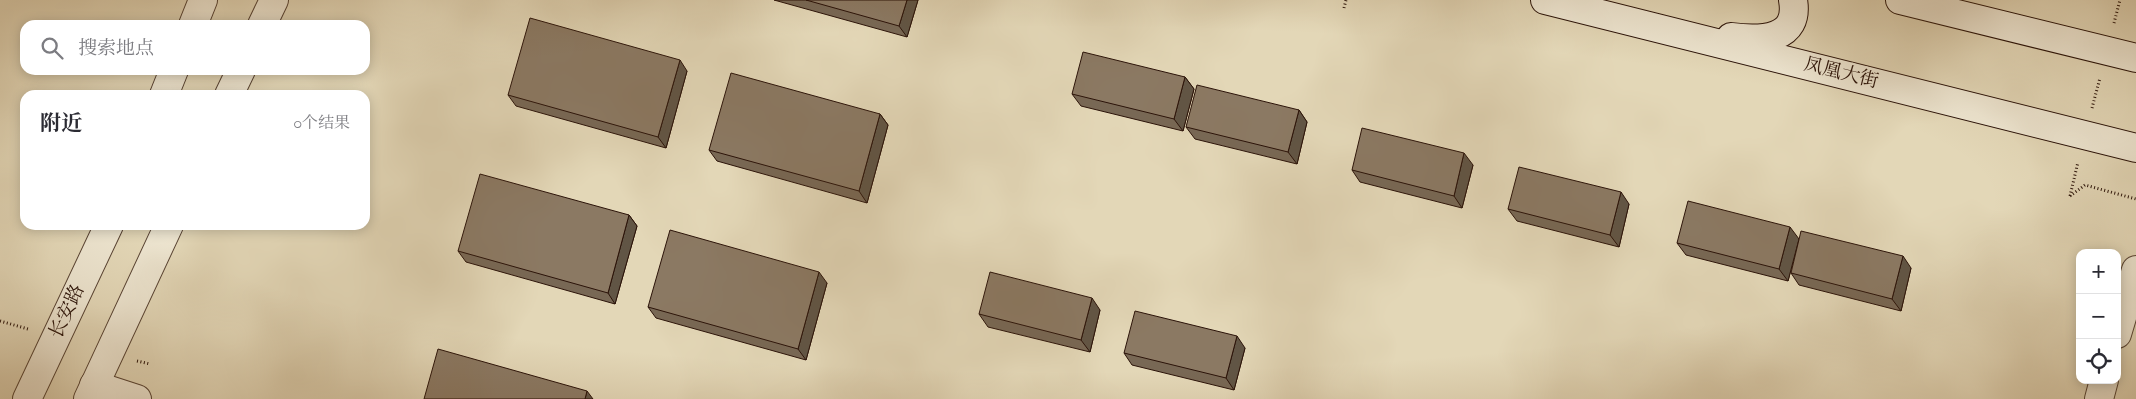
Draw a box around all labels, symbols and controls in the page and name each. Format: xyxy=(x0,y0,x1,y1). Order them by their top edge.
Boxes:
search box xyxy=(20,20,370,75)
icon: search xyxy=(38,34,66,62)
text: 搜索地点 xyxy=(78,36,154,63)
street label: 凤凰大街 xyxy=(1801,52,1881,96)
text: 附近 xyxy=(40,110,82,140)
text: 0个结果 xyxy=(294,113,350,136)
map controls xyxy=(2076,249,2121,384)
button: + xyxy=(2076,249,2121,294)
street label: 长安路 xyxy=(44,280,92,344)
button: − xyxy=(2076,294,2121,339)
button: locate xyxy=(2076,339,2121,384)

